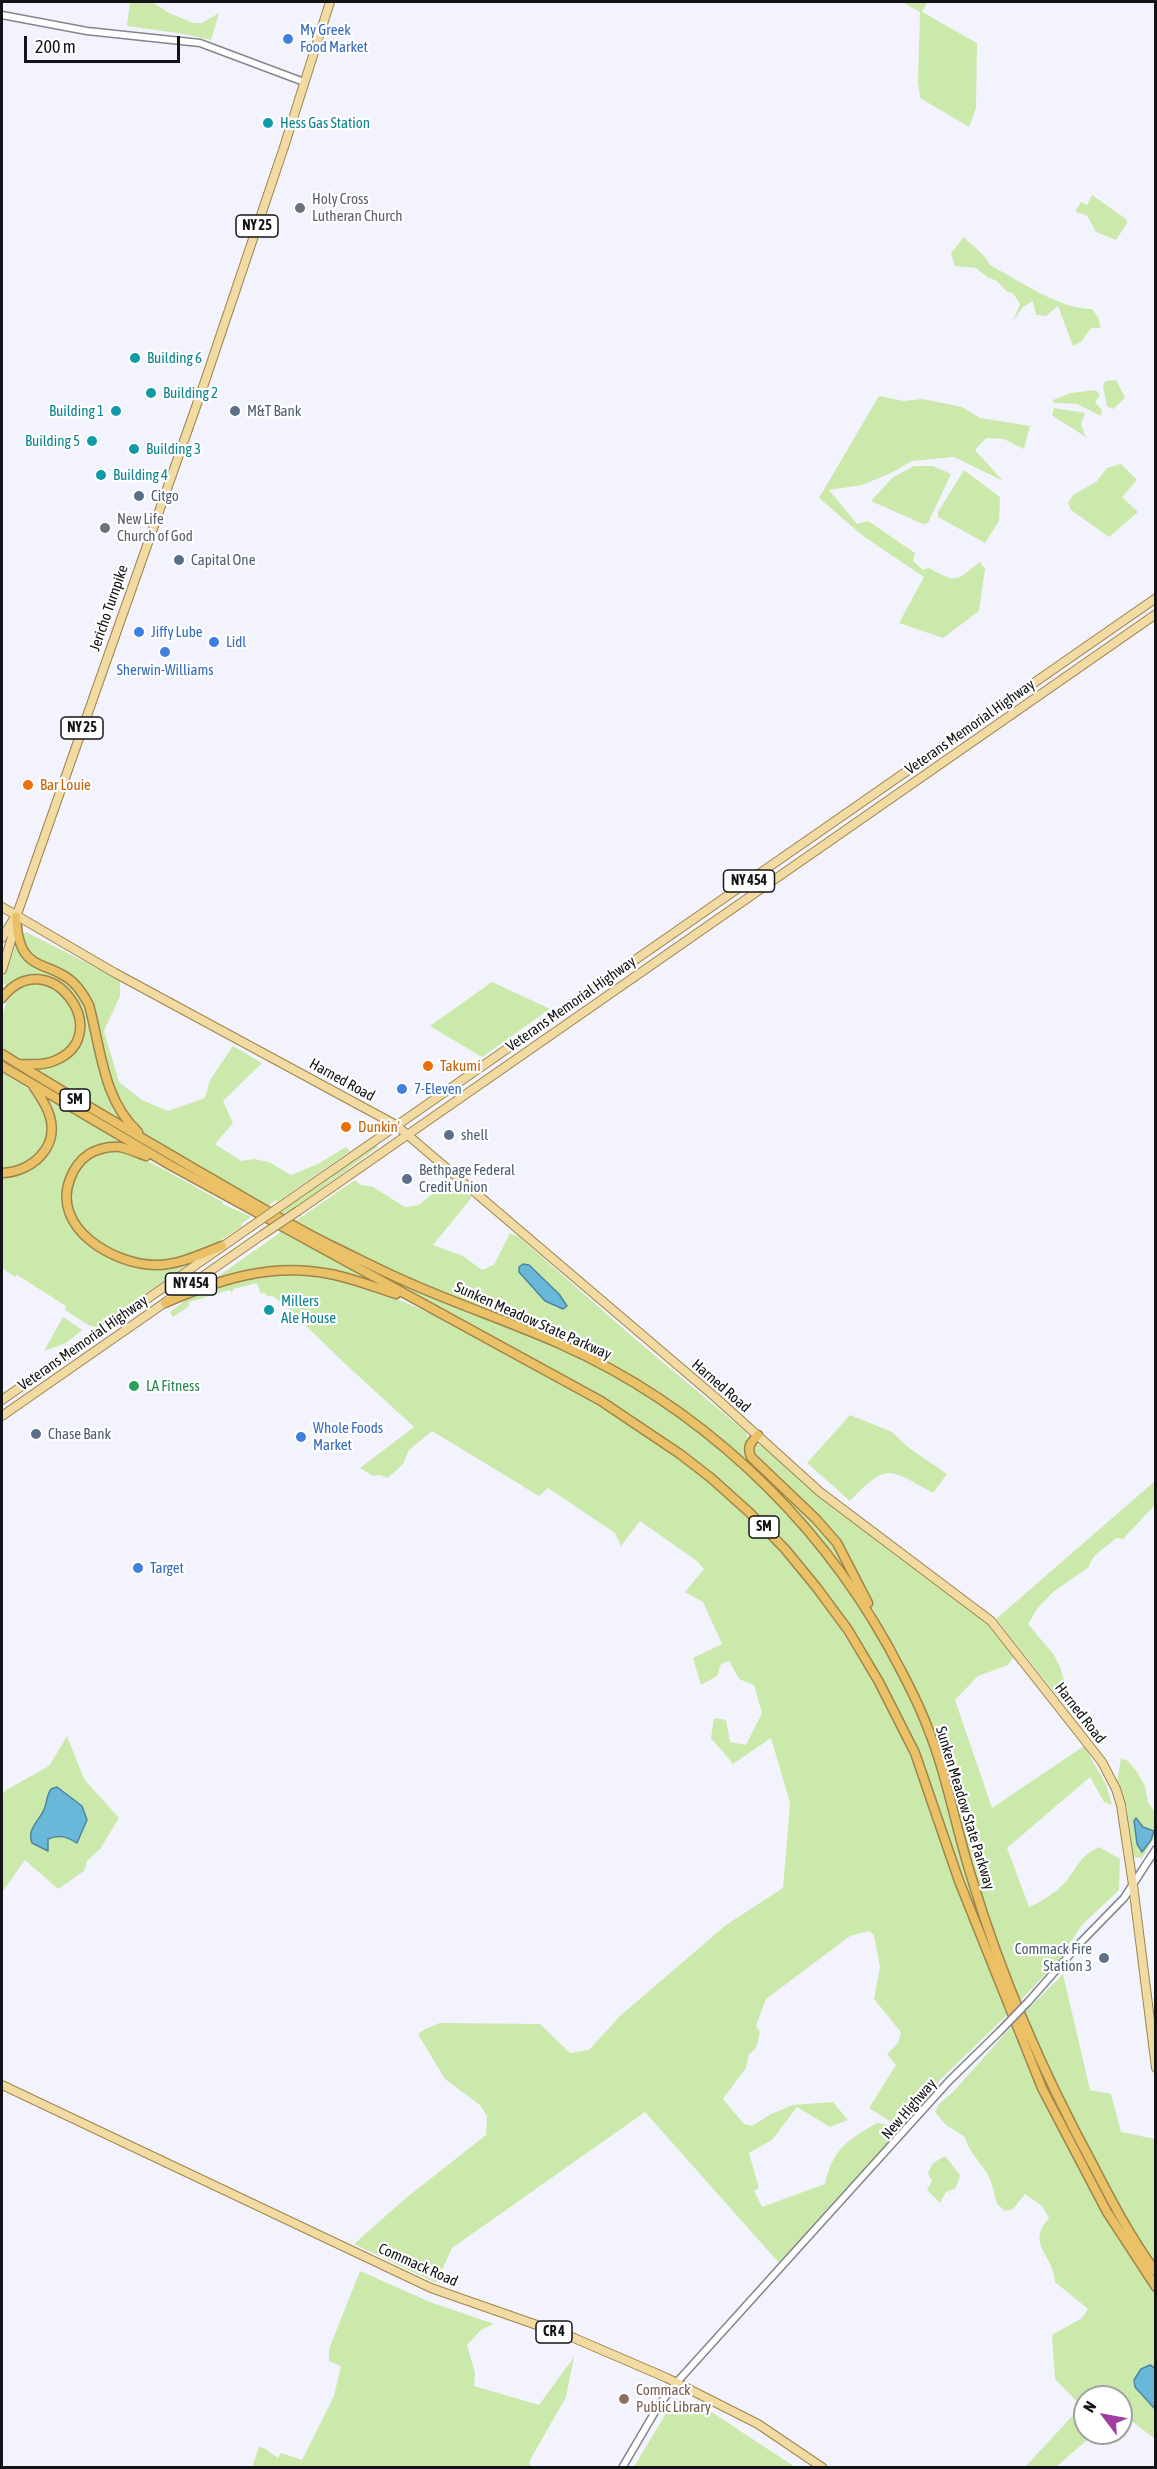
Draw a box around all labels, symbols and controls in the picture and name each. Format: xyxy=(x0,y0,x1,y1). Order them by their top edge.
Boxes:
place label: My Greek Food Market xyxy=(300,21,368,56)
scale bar xyxy=(27,24,183,62)
marker: My Greek Food Market xyxy=(281,32,295,46)
text: 200 m xyxy=(35,36,76,57)
place label: Hess Gas Station xyxy=(280,114,370,132)
marker: Hess Gas Station xyxy=(261,116,275,130)
place label: Holy Cross Lutheran Church xyxy=(312,190,402,225)
marker: Holy Cross Lutheran Church xyxy=(293,201,307,215)
road number: NY 25 xyxy=(236,215,278,237)
place label: Building 6 xyxy=(147,349,202,367)
marker: Building 6 xyxy=(128,351,142,365)
place label: Building 2 xyxy=(163,384,218,402)
marker: Building 2 xyxy=(144,386,158,400)
place label: Building 1 xyxy=(49,402,104,420)
place label: M&T Bank xyxy=(247,402,301,420)
marker: Building 1 xyxy=(109,404,123,418)
marker: M&T Bank xyxy=(228,404,242,418)
place label: Building 5 xyxy=(25,432,80,450)
marker: Building 5 xyxy=(85,434,99,448)
place label: Building 3 xyxy=(146,440,201,458)
marker: Building 3 xyxy=(127,442,141,456)
place label: Building 4 xyxy=(113,466,168,484)
marker: Building 4 xyxy=(94,468,108,482)
place label: Citgo xyxy=(151,487,179,505)
marker: Citgo xyxy=(132,489,146,503)
place label: New Life Church of God xyxy=(117,510,193,545)
marker: New Life Church of God xyxy=(98,521,112,535)
place label: Capital One xyxy=(191,551,255,569)
marker: Capital One xyxy=(172,553,186,567)
street label: Jericho Turnpike xyxy=(86,563,132,653)
place label: Jiffy Lube xyxy=(151,623,203,641)
marker: Jiffy Lube xyxy=(132,625,146,639)
place label: Lidl xyxy=(226,633,246,651)
marker: Lidl xyxy=(207,635,221,649)
marker: Sherwin-Williams xyxy=(158,645,172,659)
place label: Sherwin-Williams xyxy=(116,661,214,679)
street label: Veterans Memorial Highway xyxy=(902,676,1038,778)
road number: NY 25 xyxy=(61,717,103,739)
place label: Bar Louie xyxy=(40,776,91,794)
marker: Bar Louie xyxy=(21,778,35,792)
road number: NY 454 xyxy=(724,870,774,892)
street label: Veterans Memorial Highway xyxy=(503,953,639,1055)
street label: Harned Road xyxy=(306,1055,378,1105)
place label: Takumi xyxy=(440,1057,481,1075)
marker: Takumi xyxy=(421,1059,435,1073)
place label: 7-Eleven xyxy=(414,1080,462,1098)
marker: 7-Eleven xyxy=(395,1082,409,1096)
road number: SM xyxy=(60,1089,90,1111)
place label: Dunkin' xyxy=(358,1118,400,1136)
marker: Dunkin' xyxy=(339,1120,353,1134)
place label: shell xyxy=(461,1126,488,1144)
marker: shell xyxy=(442,1128,456,1142)
place label: Bethpage Federal Credit Union xyxy=(419,1161,515,1196)
marker: Bethpage Federal Credit Union xyxy=(400,1172,414,1186)
road number: NY 454 xyxy=(166,1273,216,1295)
street label: Sunken Meadow State Parkway xyxy=(452,1278,614,1364)
street label: Veterans Memorial Highway xyxy=(15,1292,151,1394)
place label: Millers Ale House xyxy=(281,1292,336,1327)
marker: Millers Ale House xyxy=(262,1303,276,1317)
street label: Harned Road xyxy=(688,1356,754,1416)
place label: LA Fitness xyxy=(146,1377,200,1395)
marker: LA Fitness xyxy=(127,1379,141,1393)
place label: Whole Foods Market xyxy=(313,1419,383,1454)
place label: Chase Bank xyxy=(48,1425,111,1443)
marker: Chase Bank xyxy=(29,1427,43,1441)
marker: Whole Foods Market xyxy=(294,1430,308,1444)
road number: SM xyxy=(749,1516,779,1538)
place label: Target xyxy=(150,1559,184,1577)
marker: Target xyxy=(131,1561,145,1575)
street label: Harned Road xyxy=(1051,1679,1109,1747)
street label: Sunken Meadow State Parkway xyxy=(932,1724,998,1892)
place label: Commack Fire Station 3 xyxy=(1015,1940,1092,1975)
marker: Commack Fire Station 3 xyxy=(1097,1951,1111,1965)
street label: New Highway xyxy=(878,2075,940,2143)
street label: Commack Road xyxy=(375,2239,461,2291)
road number: CR 4 xyxy=(536,2321,572,2343)
place label: Commack Public Library xyxy=(636,2381,711,2416)
north arrow xyxy=(1073,2385,1133,2445)
marker: Commack Public Library xyxy=(617,2392,631,2406)
text: N xyxy=(1079,2398,1100,2415)

